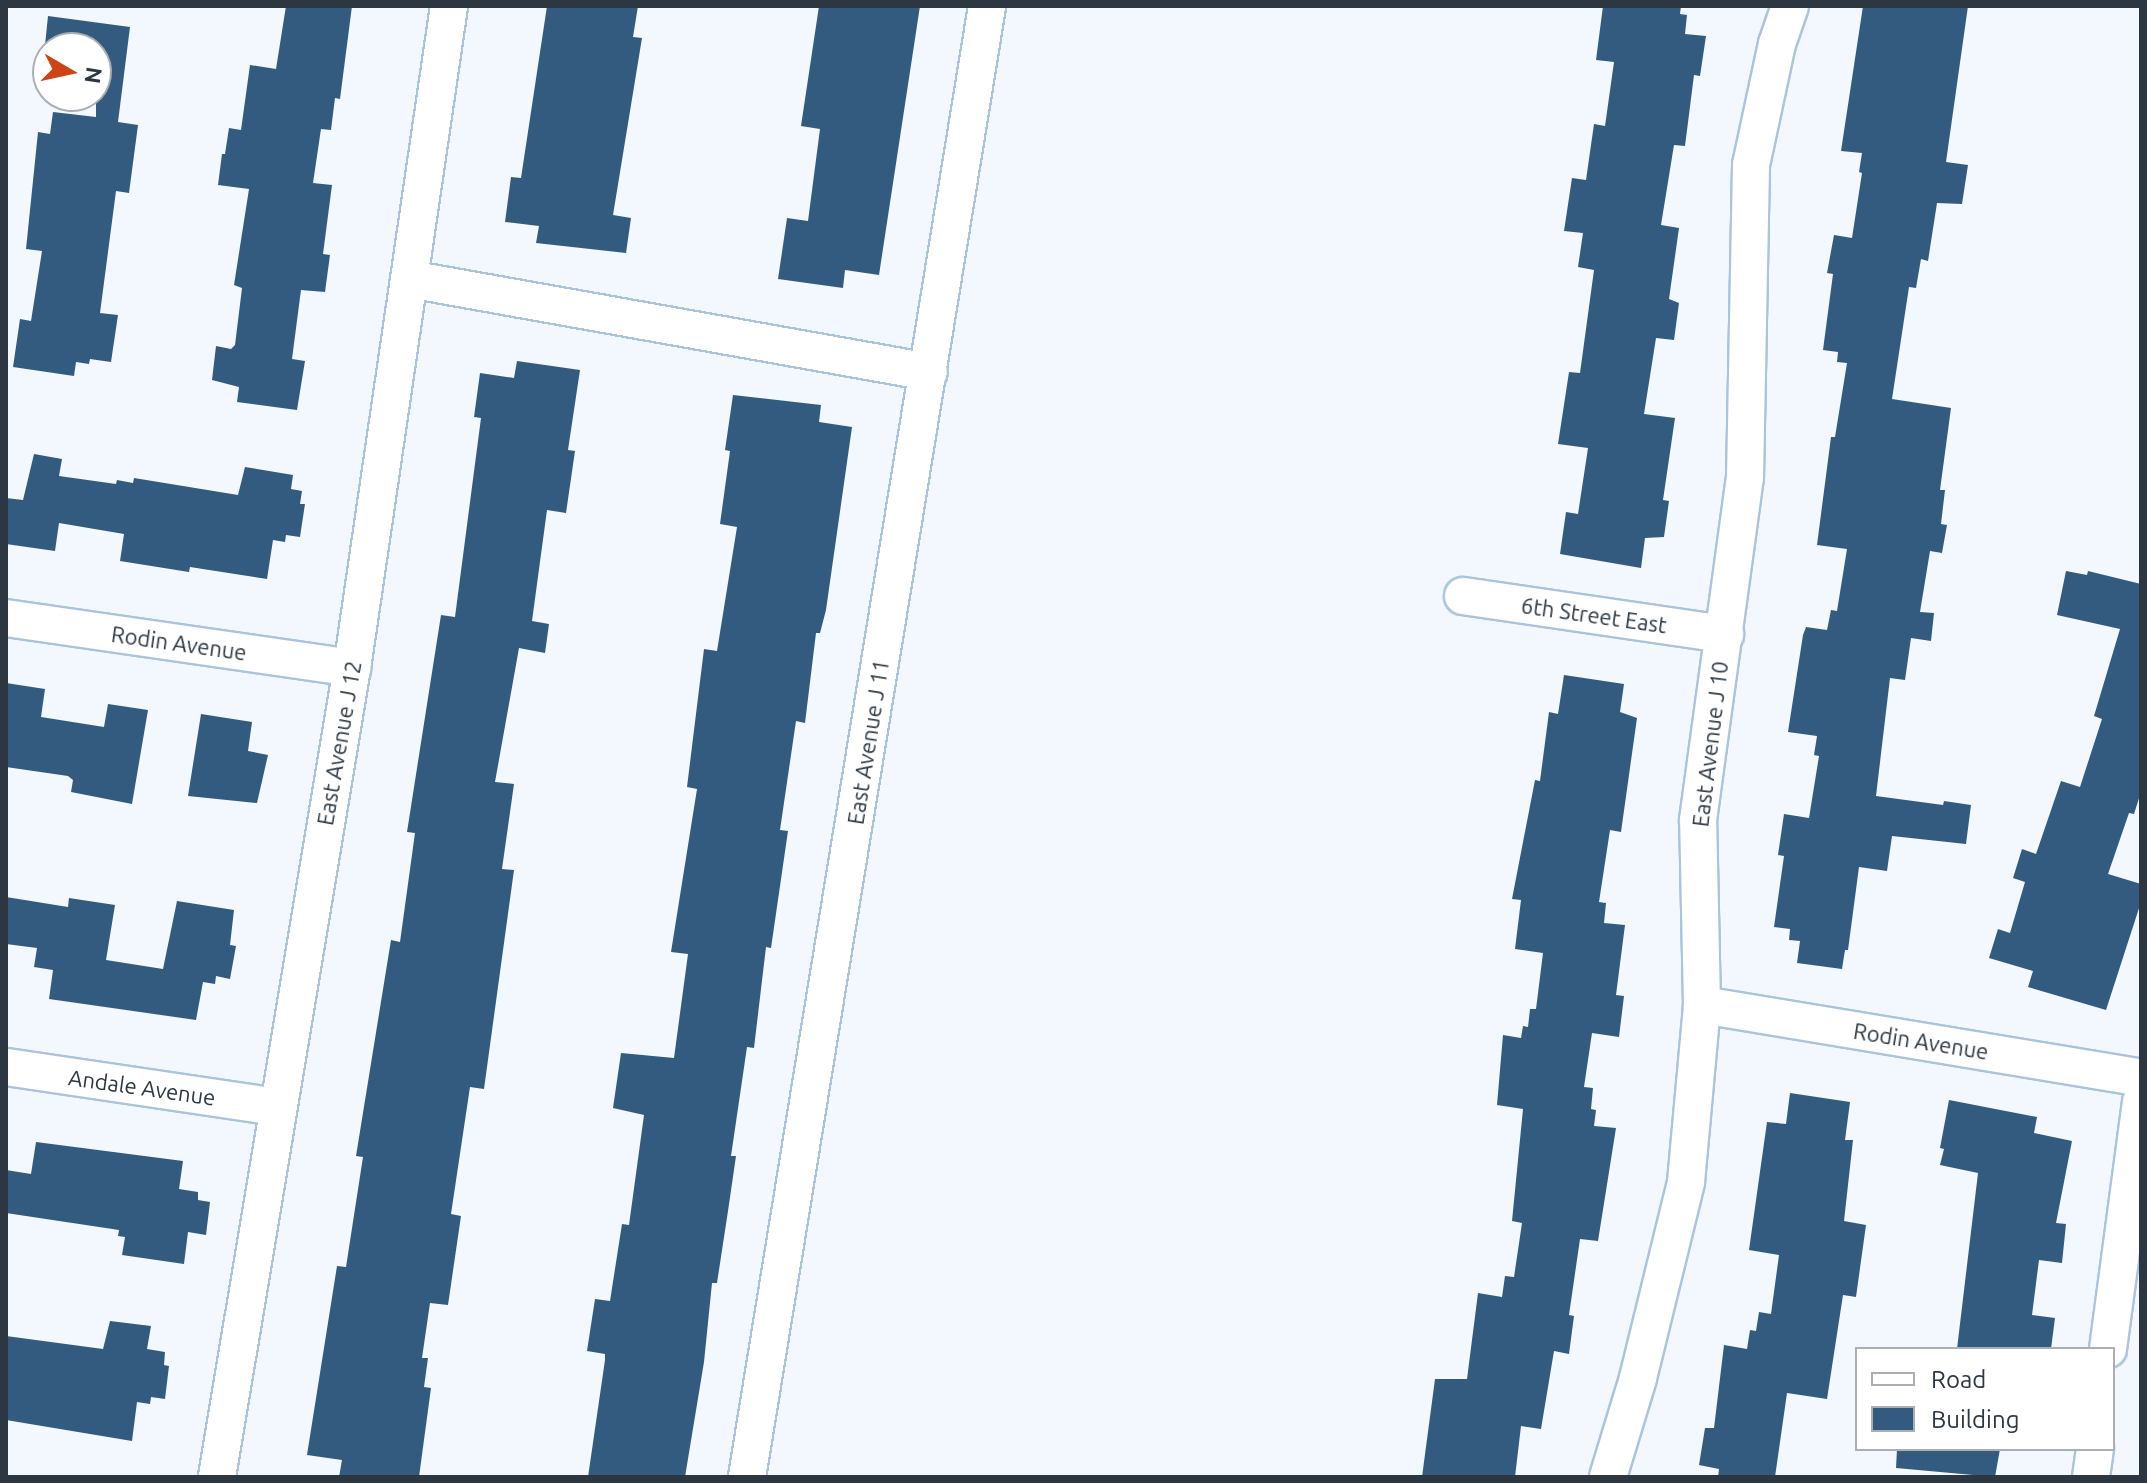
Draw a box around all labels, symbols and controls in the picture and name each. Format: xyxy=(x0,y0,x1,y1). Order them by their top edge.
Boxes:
north arrow xyxy=(32,32,112,112)
text: N xyxy=(81,65,108,86)
street label: 6th Street East xyxy=(1519,592,1669,638)
street label: Rodin Avenue xyxy=(110,620,248,666)
street label: East Avenue J 11 xyxy=(842,658,894,826)
street label: East Avenue J 12 xyxy=(312,659,366,827)
street label: East Avenue J 10 xyxy=(1687,660,1733,828)
street label: Rodin Avenue xyxy=(1852,1017,1990,1065)
street label: Andale Avenue xyxy=(67,1064,217,1110)
legend xyxy=(1855,1347,2115,1451)
text: Road xyxy=(1931,1366,1986,1393)
text: Building xyxy=(1931,1406,2019,1433)

